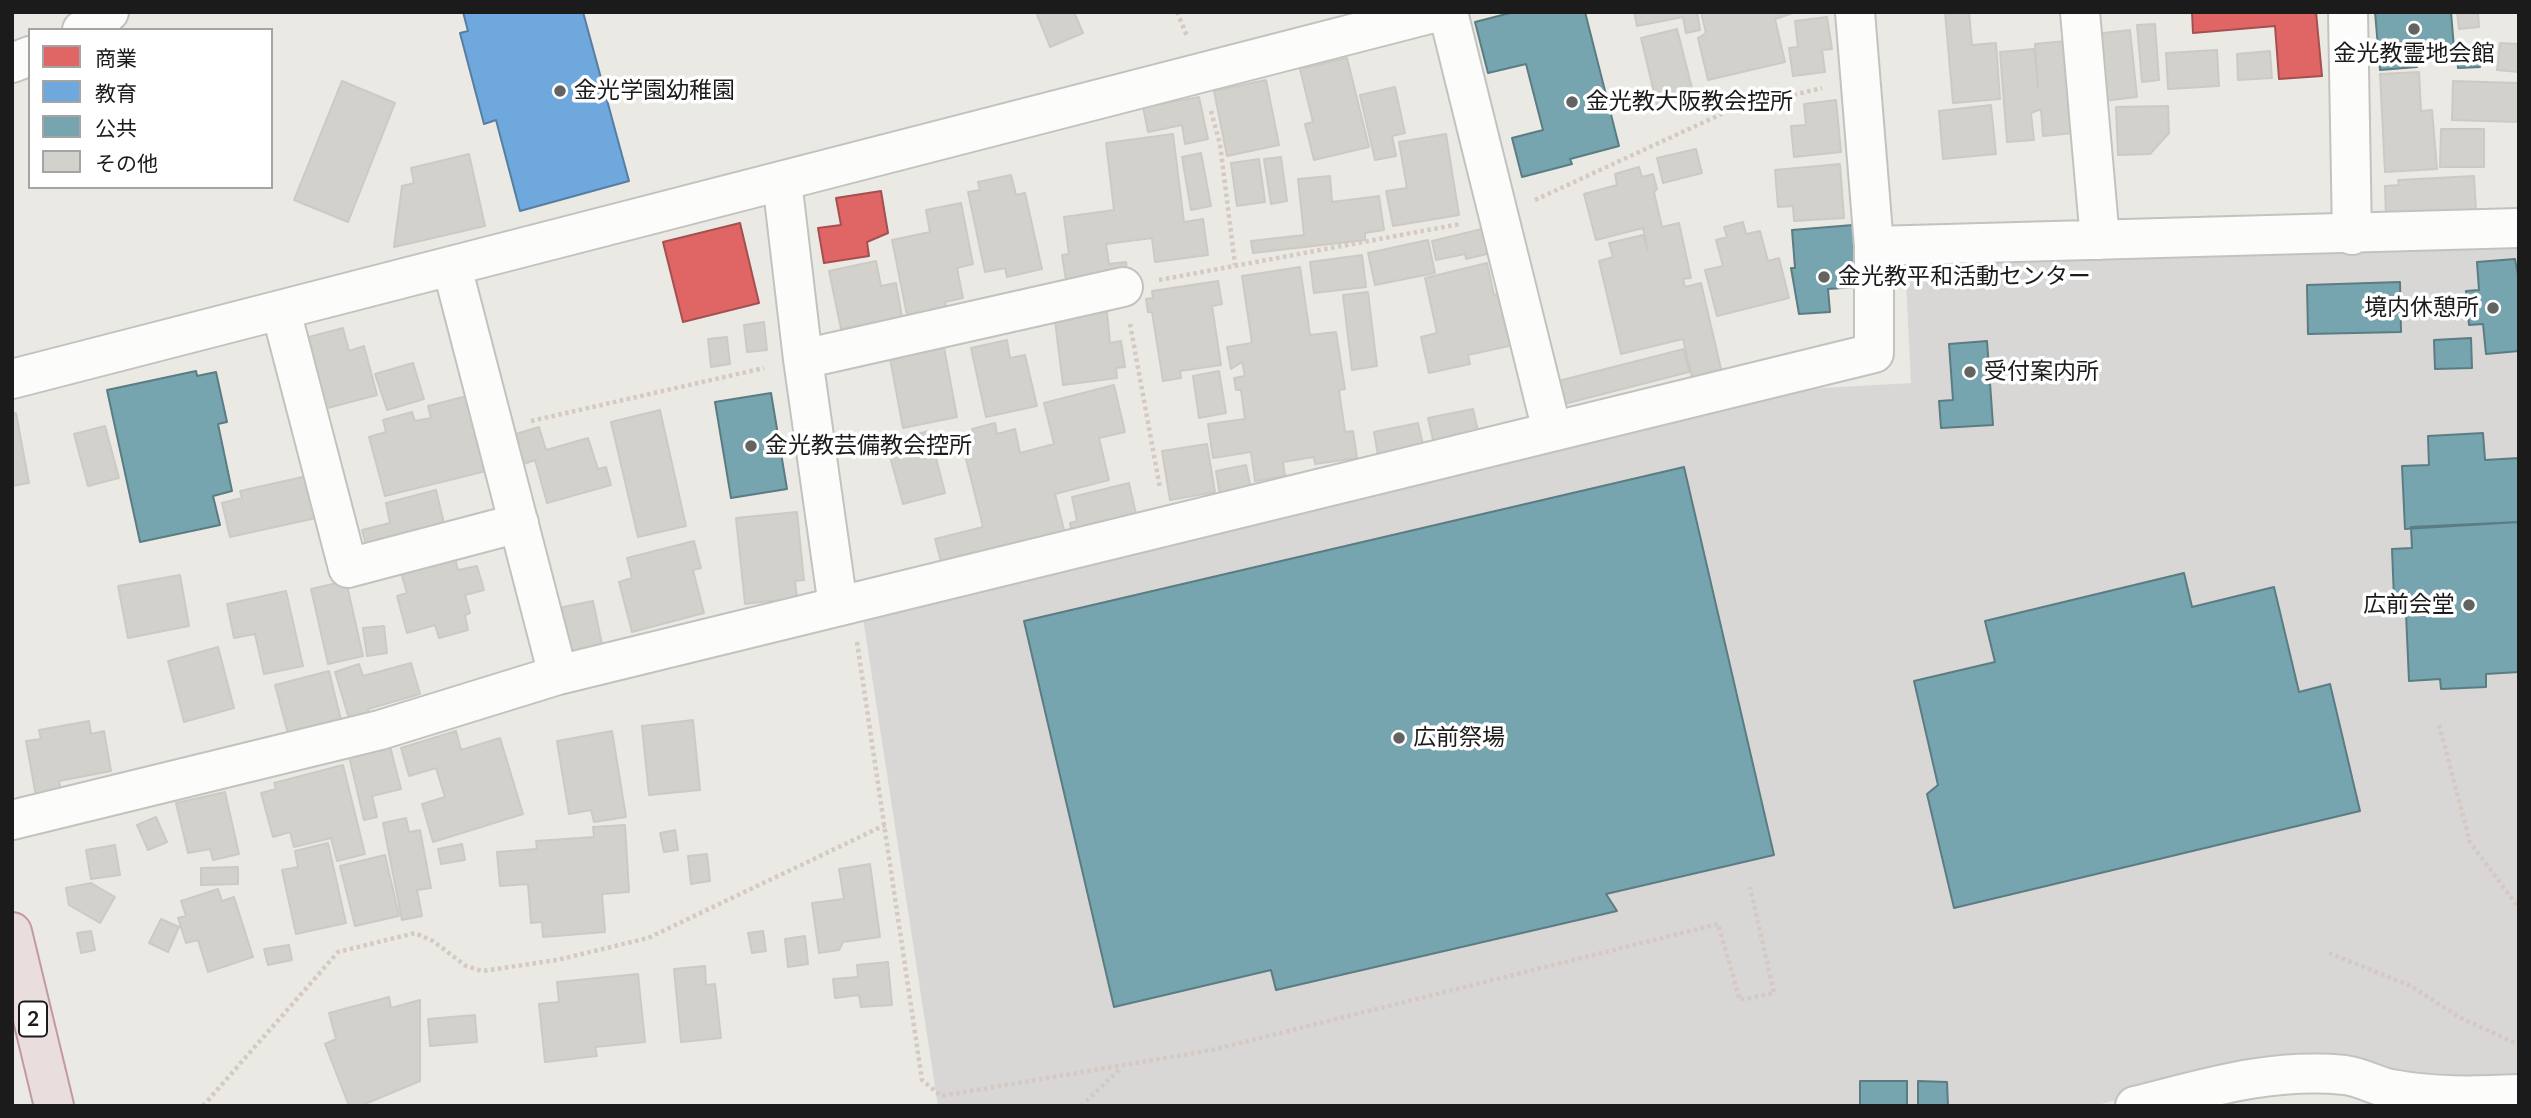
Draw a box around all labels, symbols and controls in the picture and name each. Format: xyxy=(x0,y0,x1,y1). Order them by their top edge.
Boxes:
marker: 金光教霊地会館 xyxy=(2406,21,2422,37)
legend xyxy=(28,28,273,189)
place label: 金光教霊地会館 xyxy=(2334,40,2494,68)
text: 商業 xyxy=(95,45,137,70)
place label: 金光学園幼稚園 xyxy=(574,77,735,105)
text: 教育 xyxy=(95,80,137,105)
marker: 金光学園幼稚園 xyxy=(552,83,568,99)
place label: 金光教大阪教会控所 xyxy=(1586,88,1793,116)
marker: 金光教大阪教会控所 xyxy=(1564,94,1580,110)
text: 公共 xyxy=(95,115,137,140)
text: その他 xyxy=(95,150,158,175)
place label: 金光教平和活動センター xyxy=(1838,263,2091,291)
marker: 金光教平和活動センター xyxy=(1816,269,1832,285)
place label: 境内休憩所 xyxy=(2364,294,2479,322)
marker: 境内休憩所 xyxy=(2485,300,2501,316)
place label: 受付案内所 xyxy=(1984,358,2099,386)
marker: 受付案内所 xyxy=(1962,364,1978,380)
place label: 金光教芸備教会控所 xyxy=(765,432,972,460)
marker: 金光教芸備教会控所 xyxy=(743,438,759,454)
place label: 広前会堂 xyxy=(2363,591,2455,619)
marker: 広前会堂 xyxy=(2461,597,2477,613)
place label: 広前祭場 xyxy=(1413,724,1505,752)
marker: 広前祭場 xyxy=(1391,730,1407,746)
road number: 2 xyxy=(19,1002,47,1036)

